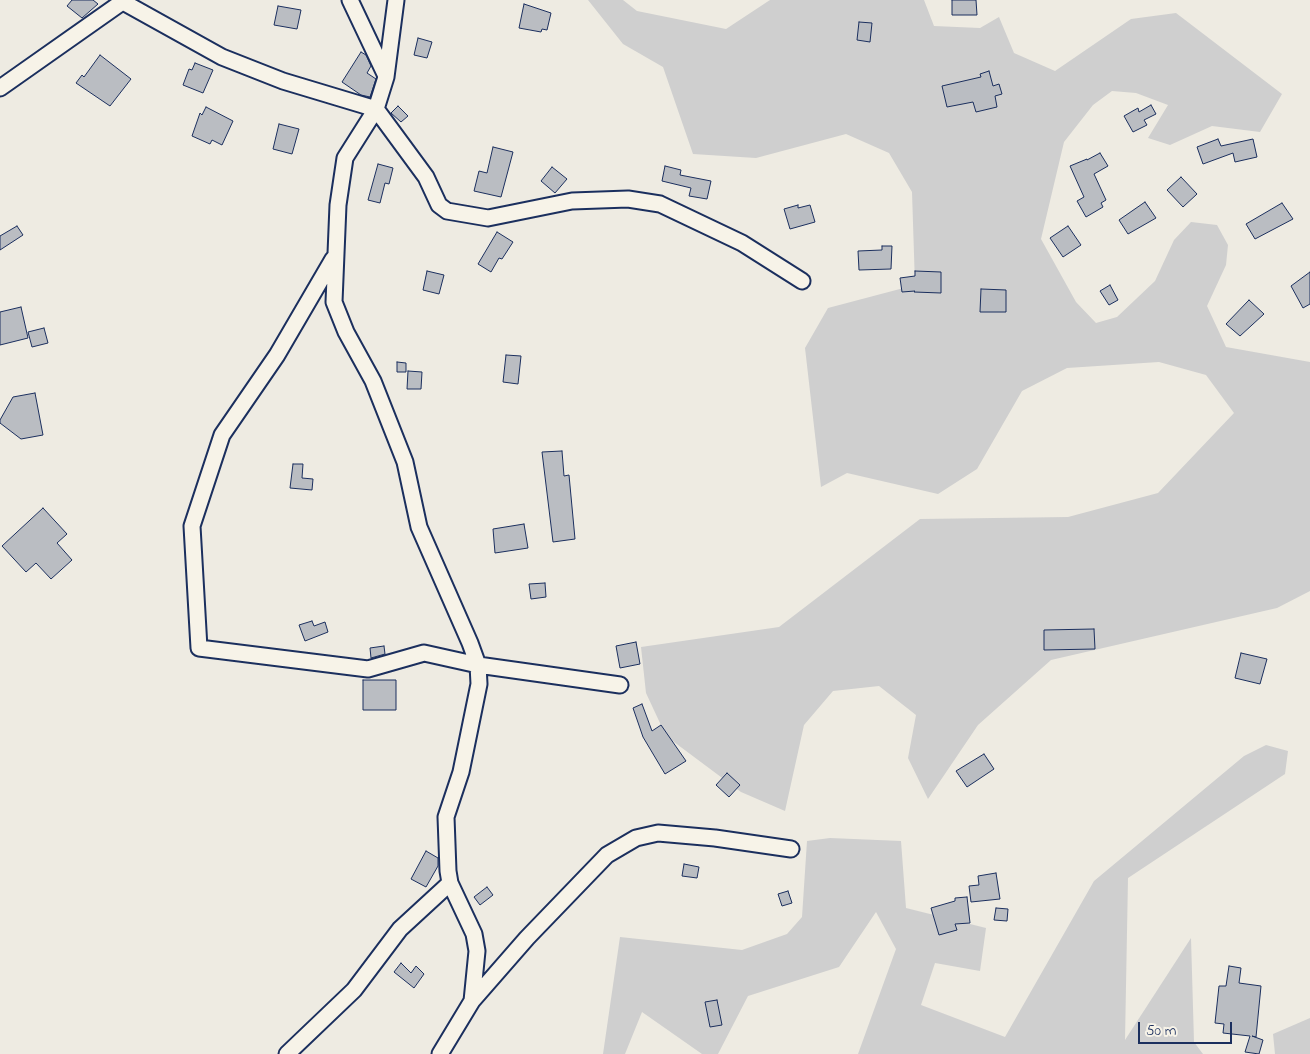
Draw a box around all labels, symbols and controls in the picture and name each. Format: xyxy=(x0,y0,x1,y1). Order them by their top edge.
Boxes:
scale bar xyxy=(1140,1012,1234,1044)
text: 50 m xyxy=(1146,1020,1176,1042)

